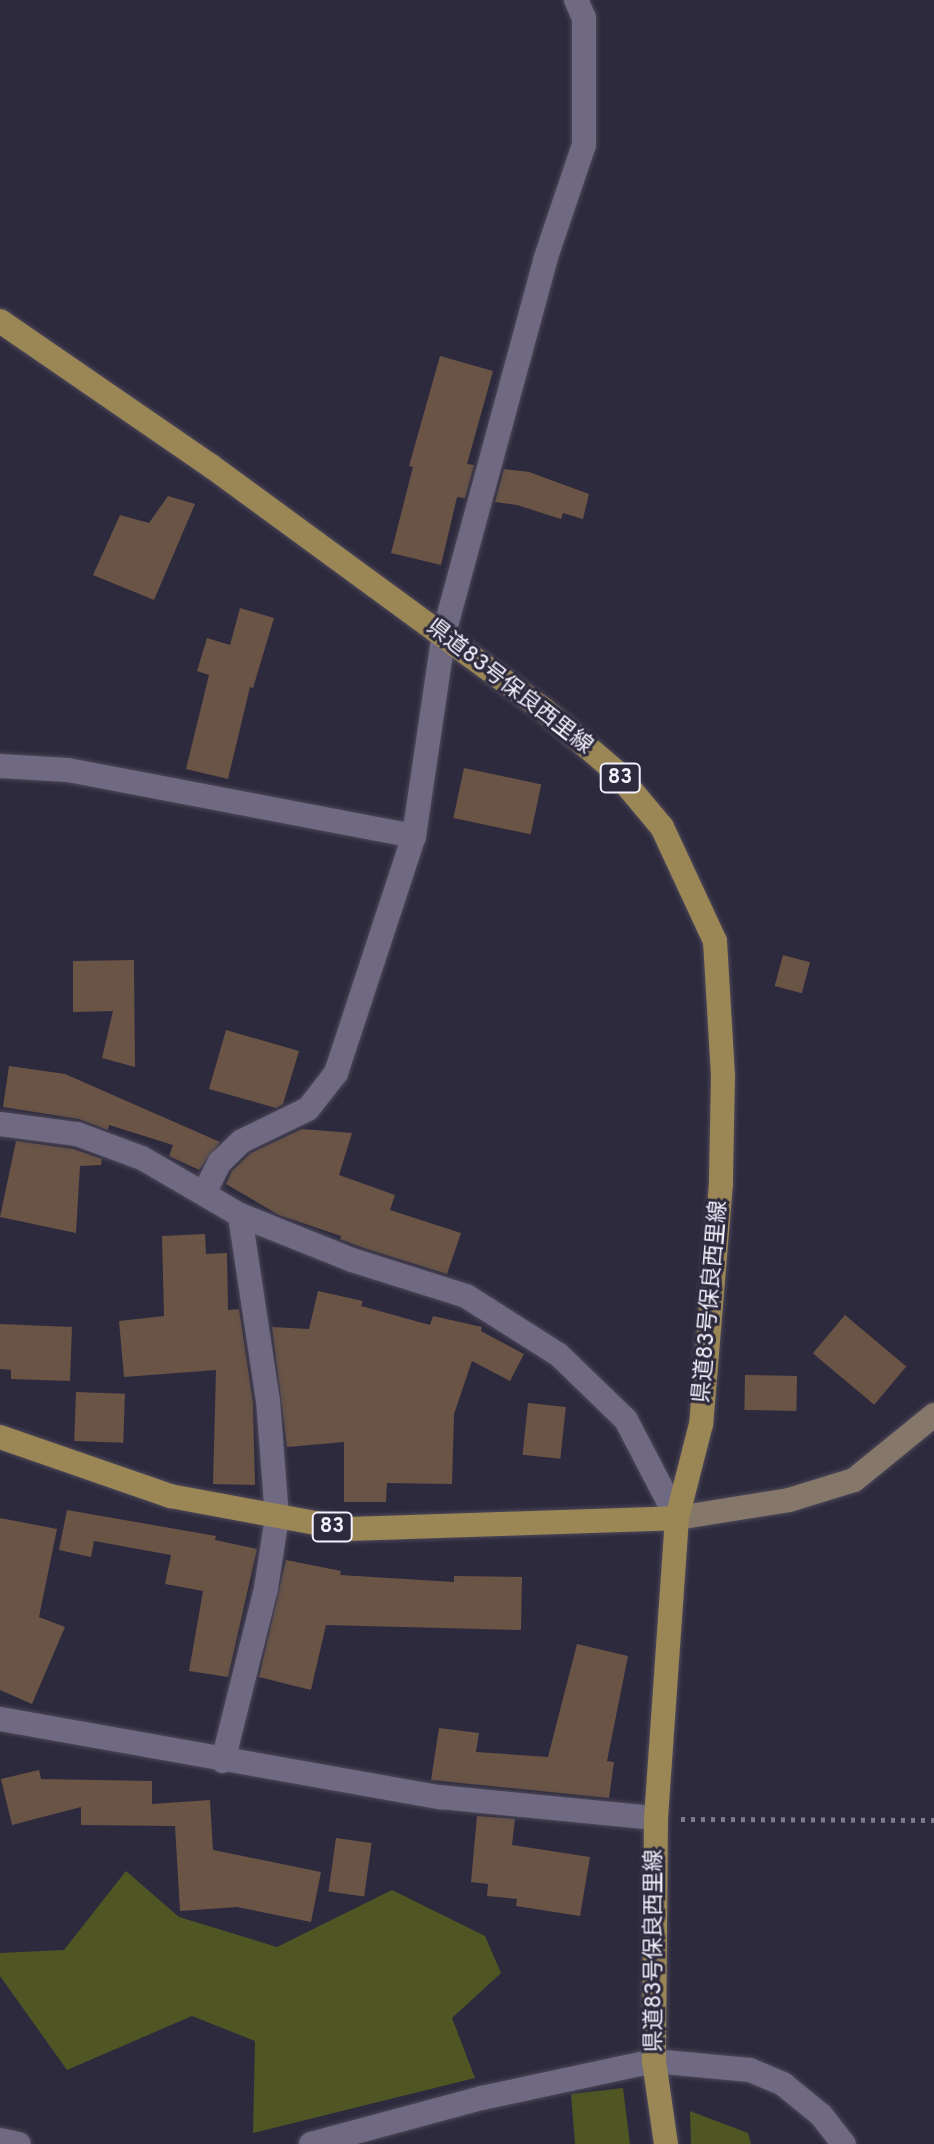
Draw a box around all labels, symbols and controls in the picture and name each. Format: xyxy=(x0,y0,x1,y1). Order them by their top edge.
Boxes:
street label: 県道83号保良西里線 xyxy=(421,614,597,760)
road number: 83 xyxy=(598,762,642,794)
street label: 県道83号保良西里線 xyxy=(689,1200,733,1404)
road number: 83 xyxy=(310,1511,354,1543)
street label: 県道83号保良西里線 xyxy=(642,1850,668,2052)

